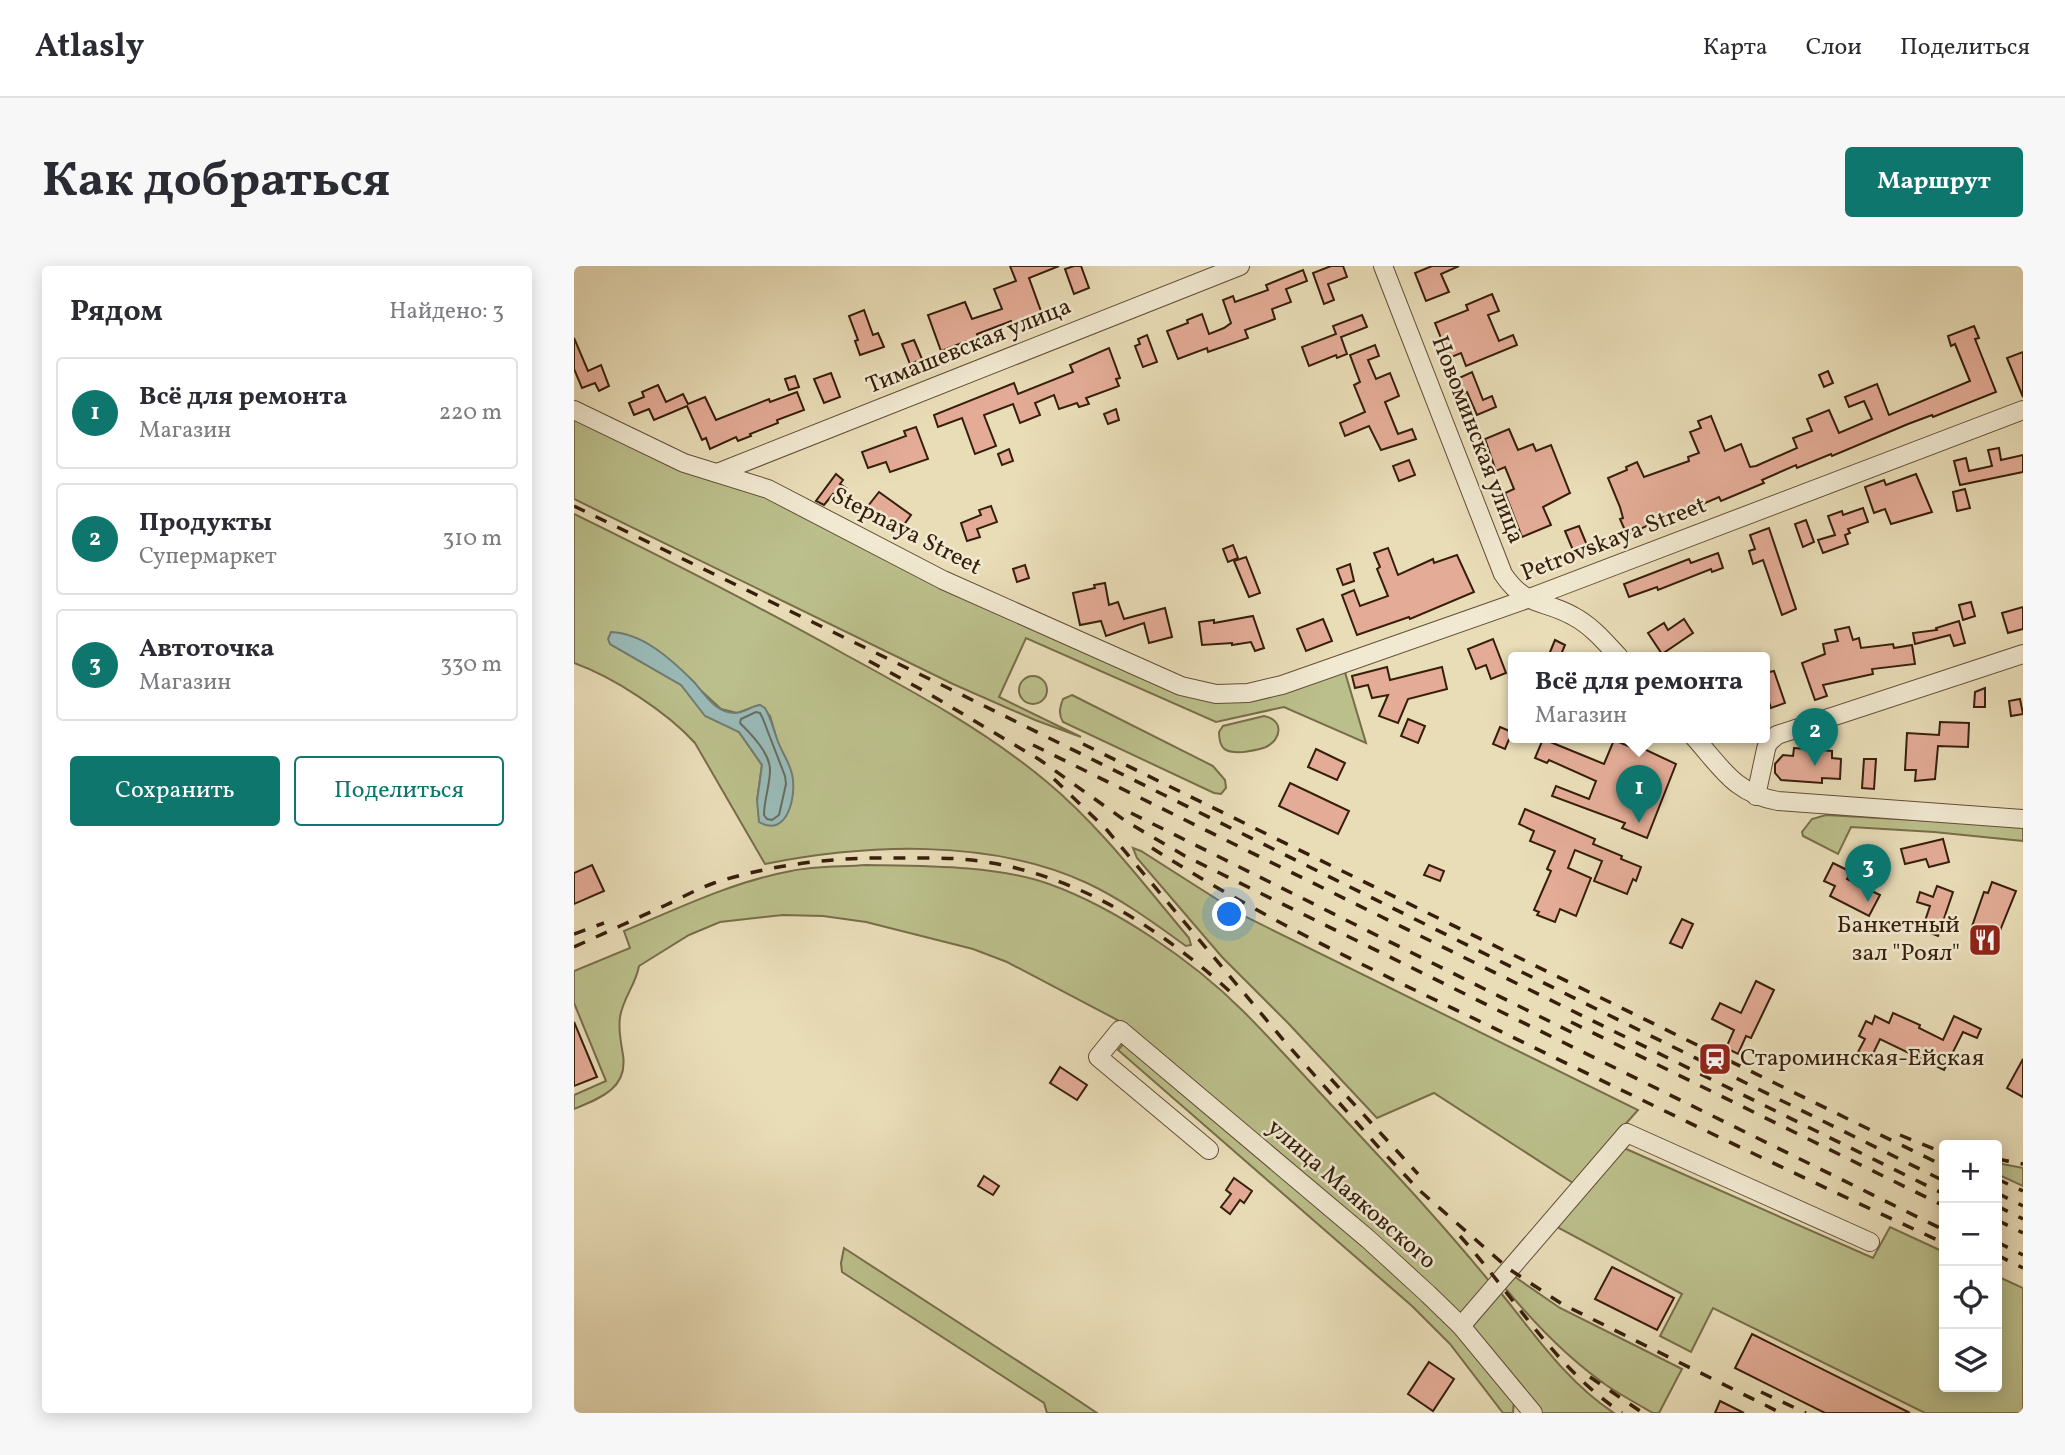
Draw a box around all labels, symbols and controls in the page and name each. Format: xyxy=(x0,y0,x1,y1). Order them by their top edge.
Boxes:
text: Atlasly xyxy=(35,25,144,71)
text: Карта xyxy=(1703,31,1768,65)
text: Слои xyxy=(1806,31,1862,65)
text: Поделиться xyxy=(1900,31,2030,65)
button: Маршрут xyxy=(1845,147,2023,217)
text: Как добраться xyxy=(42,148,390,217)
street label: Тимашевская улица xyxy=(861,290,1077,404)
text: Рядом xyxy=(70,291,163,333)
text: Найдено: 3 xyxy=(389,296,504,328)
street label: Новоминская улица xyxy=(1422,331,1532,549)
text: Всё для ремонта xyxy=(139,379,348,415)
text: 1 xyxy=(90,397,100,429)
text: 220 m xyxy=(439,397,502,429)
text: Магазин xyxy=(139,415,231,447)
street label: Stepnaya Street xyxy=(825,479,987,585)
street label: Petrovskaya Street xyxy=(1517,489,1711,591)
text: Продукты xyxy=(139,505,272,541)
text: 2 xyxy=(89,523,101,555)
text: 310 m xyxy=(442,523,502,555)
text: Супермаркет xyxy=(139,541,277,573)
text: Автоточка xyxy=(139,631,274,667)
text: 3 xyxy=(89,649,101,681)
text: 330 m xyxy=(440,649,502,681)
popup xyxy=(1508,652,1770,743)
text: Всё для ремонта xyxy=(1535,664,1743,700)
text: Магазин xyxy=(139,667,231,699)
text: Магазин xyxy=(1535,700,1627,732)
pin: 2 xyxy=(1792,708,1838,766)
button: Сохранить xyxy=(70,756,280,826)
button: Поделиться xyxy=(294,756,504,826)
pin: 1 xyxy=(1616,765,1662,823)
pin: 3 xyxy=(1845,844,1891,902)
your location xyxy=(1212,897,1246,931)
place label: Банкетный зал "Роял" xyxy=(1837,909,1960,971)
restaurant icon: Банкетный зал "Роял" xyxy=(1966,921,2004,959)
station icon: Староминская-Ейская xyxy=(1696,1040,1734,1078)
place label: Староминская-Ейская xyxy=(1740,1042,1984,1076)
street label: улица Маяковского xyxy=(1259,1112,1443,1278)
map controls xyxy=(1939,1140,2002,1392)
button: + xyxy=(1939,1140,2002,1203)
button: − xyxy=(1939,1203,2002,1266)
button: locate xyxy=(1939,1266,2002,1329)
button: layers xyxy=(1939,1329,2002,1392)

